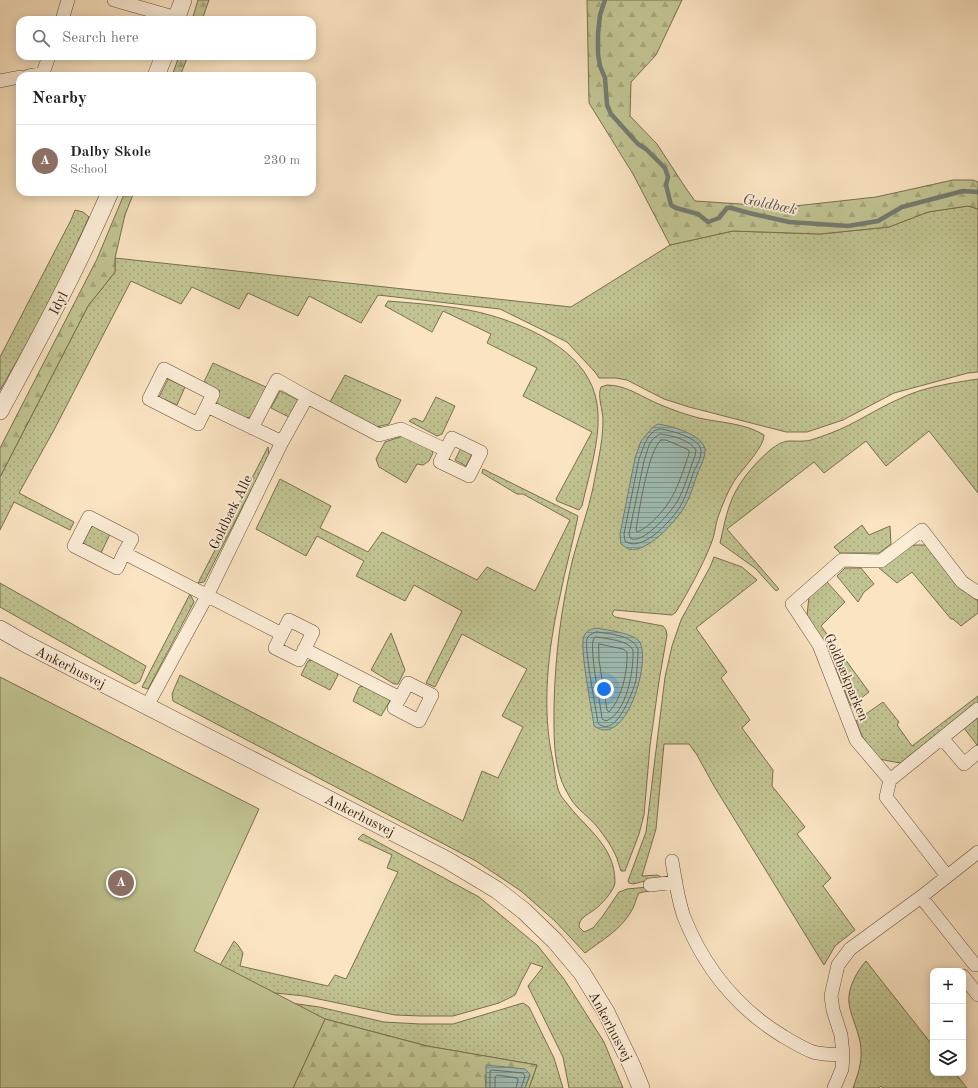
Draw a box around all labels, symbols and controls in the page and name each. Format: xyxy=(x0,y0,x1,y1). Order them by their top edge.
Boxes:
search box xyxy=(16,16,316,60)
icon: search xyxy=(30,27,52,49)
text: Search here xyxy=(62,31,139,46)
text: Nearby xyxy=(32,90,87,107)
text: Dalby Skole xyxy=(70,145,151,160)
text: A xyxy=(40,154,50,167)
text: 230 m xyxy=(263,154,300,167)
text: School xyxy=(70,163,107,176)
water label: Goldbæk xyxy=(741,192,798,219)
street label: Idyl xyxy=(47,289,71,317)
street label: Goldbæk Alle xyxy=(207,473,255,552)
street label: Goldbækparken xyxy=(821,632,871,724)
street label: Ankerhusvej xyxy=(33,644,108,692)
your location xyxy=(594,679,614,699)
street label: Ankerhusvej xyxy=(322,792,397,840)
pin: A xyxy=(108,868,134,898)
map controls xyxy=(930,968,966,1076)
button: + xyxy=(930,968,966,1004)
street label: Ankerhusvej xyxy=(586,989,634,1064)
button: − xyxy=(930,1004,966,1040)
button: layers xyxy=(930,1040,966,1076)

